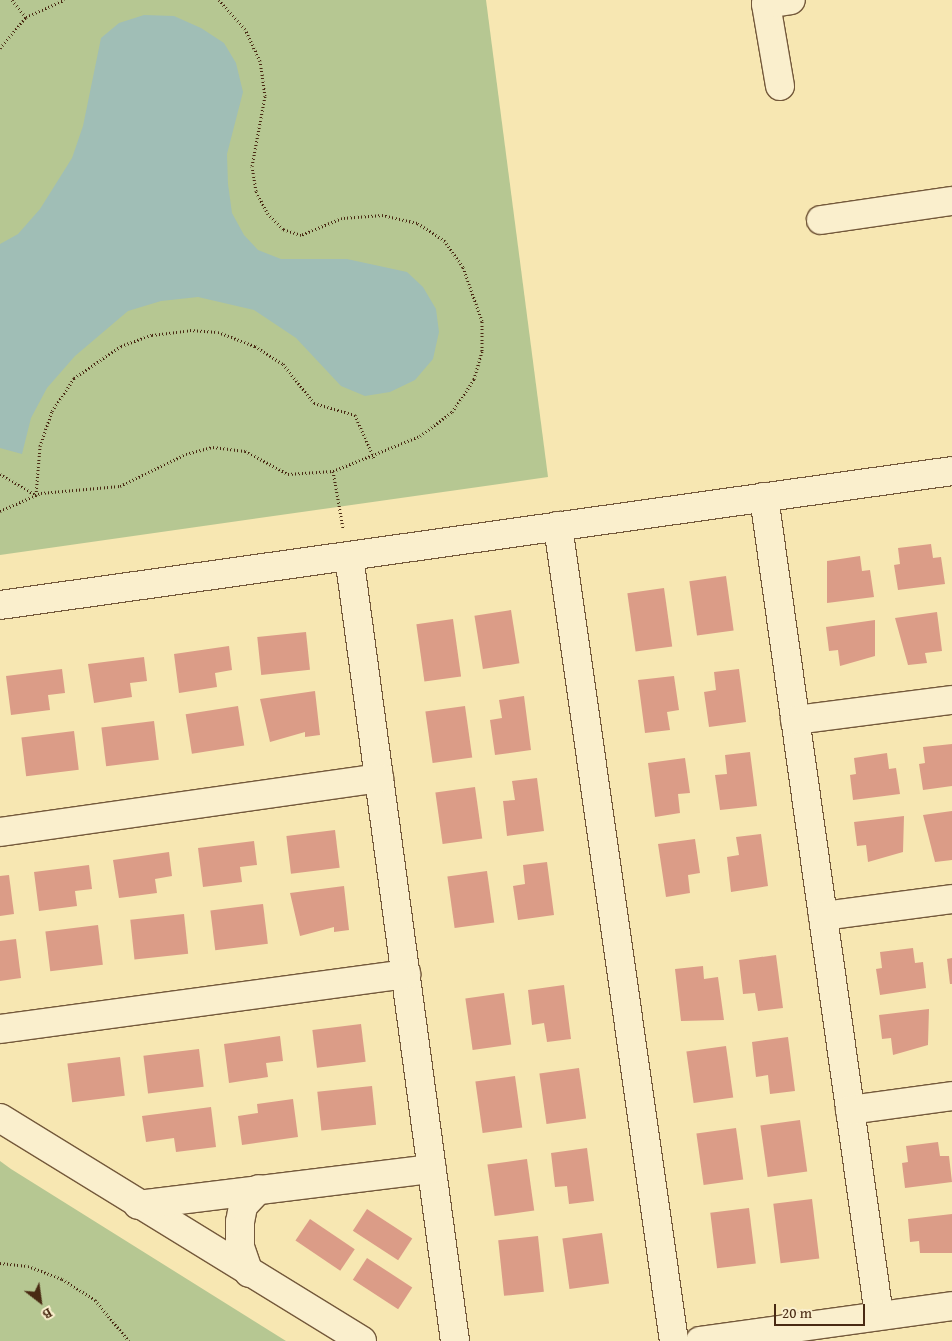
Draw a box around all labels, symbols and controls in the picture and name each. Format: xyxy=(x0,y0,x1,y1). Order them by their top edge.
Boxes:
north arrow xyxy=(15,1276,65,1326)
scale bar xyxy=(777,1294,868,1326)
text: 20 m xyxy=(782,1302,812,1323)
text: B xyxy=(39,1303,56,1325)

